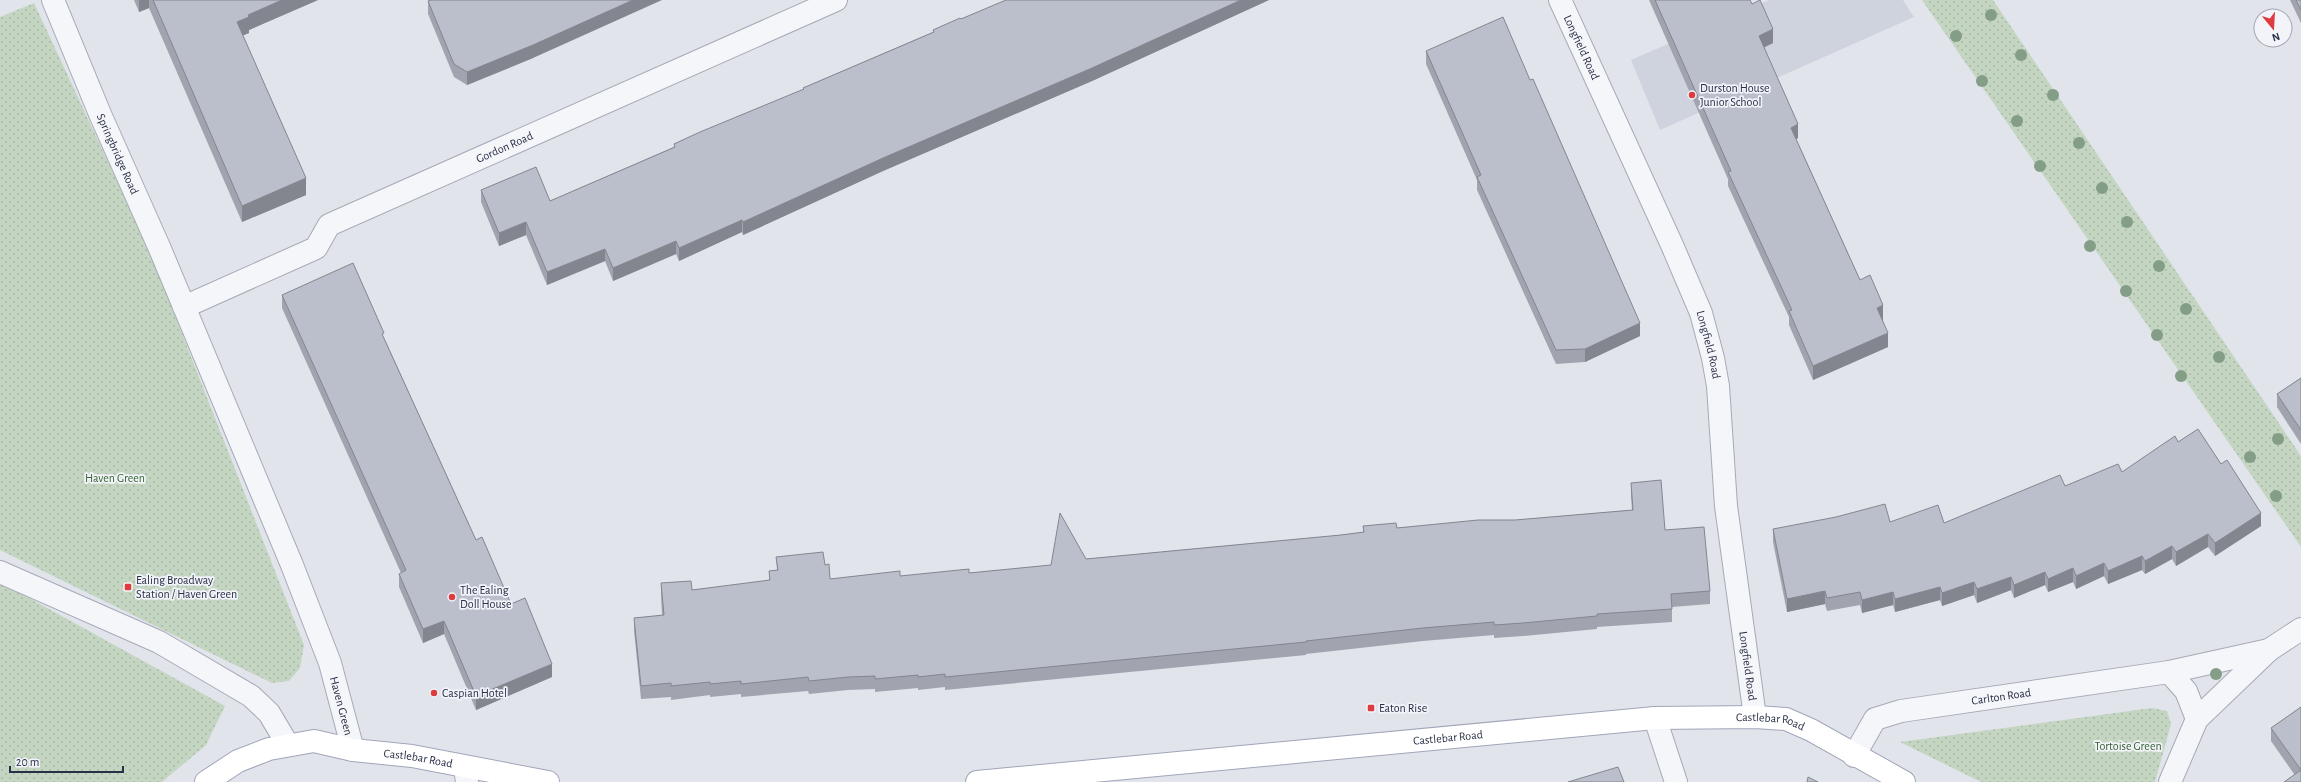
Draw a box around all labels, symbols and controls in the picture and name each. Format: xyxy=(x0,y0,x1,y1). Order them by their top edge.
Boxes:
north arrow xyxy=(2253,8,2293,48)
street label: Longfield Road xyxy=(1562,13,1602,82)
text: N xyxy=(2271,31,2281,43)
place label: Durston House Junior School xyxy=(1700,82,1770,108)
marker: Durston House Junior School xyxy=(1687,90,1697,100)
street label: Springbridge Road xyxy=(95,112,141,196)
street label: Gordon Road xyxy=(474,129,535,165)
street label: Longfield Road xyxy=(1695,309,1723,380)
park label: Haven Green xyxy=(85,472,145,484)
place label: Ealing Broadway Station / Haven Green xyxy=(136,574,237,600)
marker: Ealing Broadway Station / Haven Green xyxy=(123,582,133,592)
place label: The Ealing Doll House xyxy=(460,584,512,610)
marker: The Ealing Doll House xyxy=(447,592,457,602)
street label: Longfield Road xyxy=(1737,630,1759,701)
street label: Haven Green xyxy=(328,675,355,737)
street label: Carlton Road xyxy=(1971,686,2032,707)
place label: Caspian Hotel xyxy=(442,687,507,699)
marker: Caspian Hotel xyxy=(429,688,439,698)
place label: Eaton Rise xyxy=(1379,702,1427,714)
marker: Eaton Rise xyxy=(1366,703,1376,713)
street label: Castlebar Road xyxy=(1736,711,1807,733)
street label: Castlebar Road xyxy=(1413,728,1483,747)
park label: Tortoise Green xyxy=(2094,740,2162,752)
street label: Castlebar Road xyxy=(383,747,454,770)
scale bar xyxy=(10,748,123,774)
text: 20 m xyxy=(16,756,39,768)

